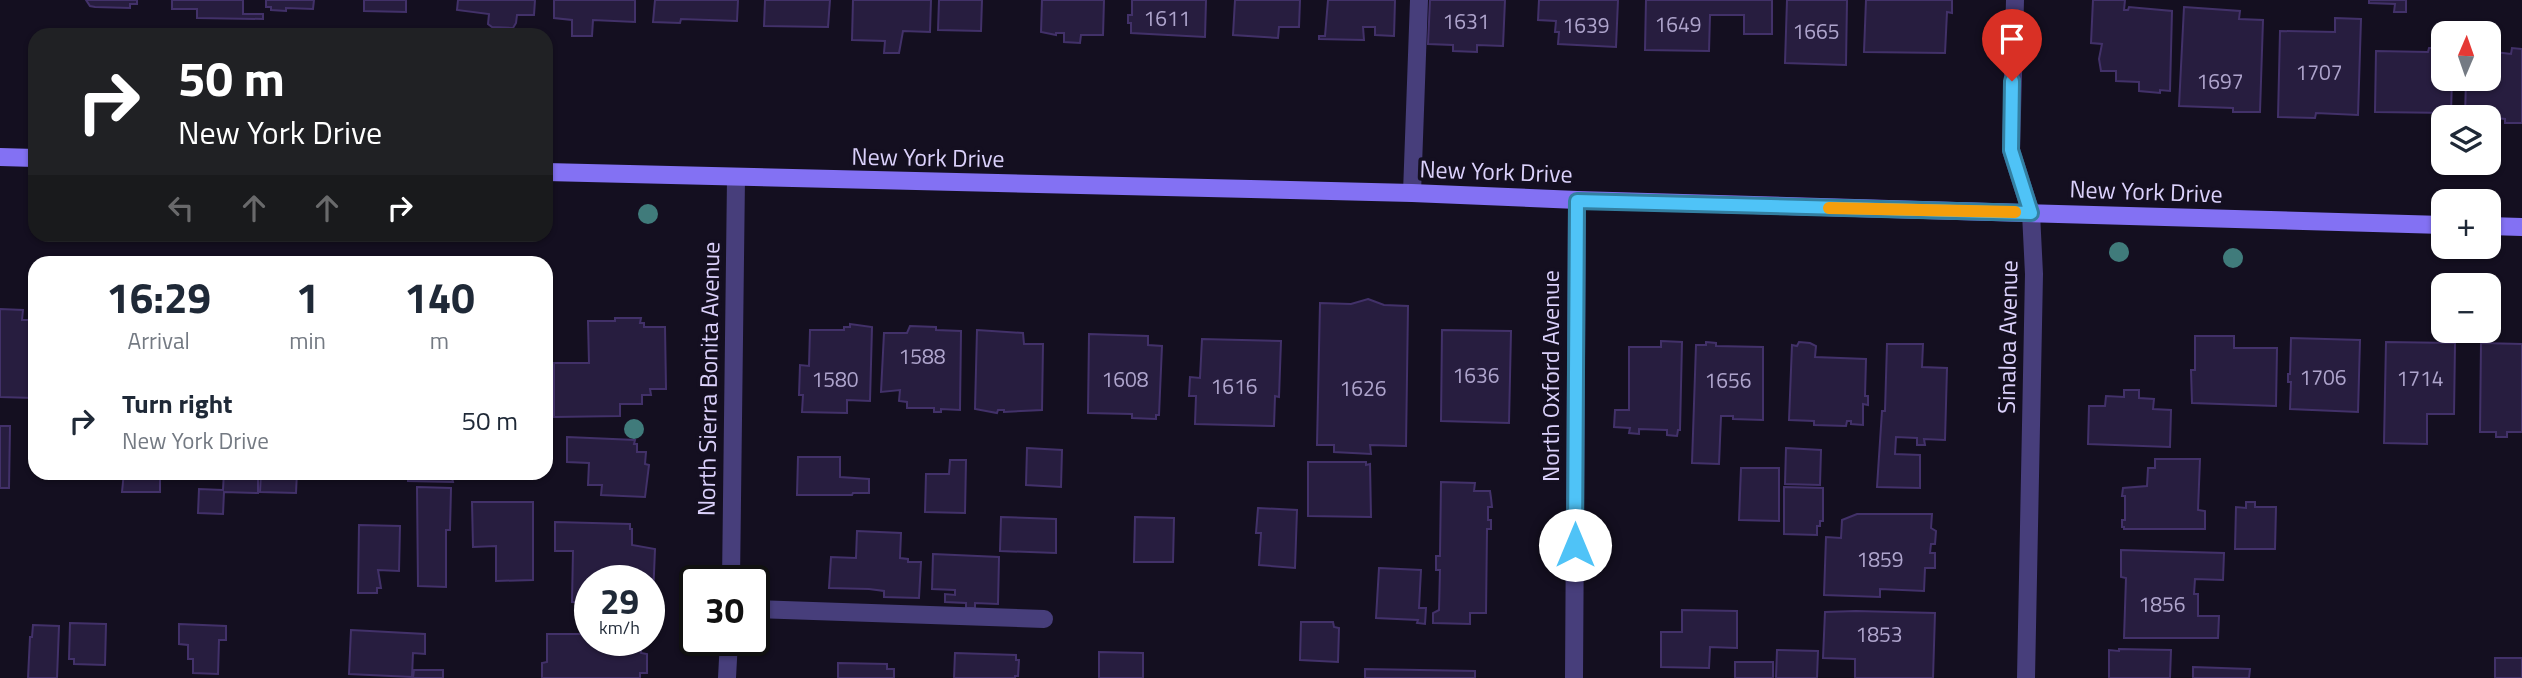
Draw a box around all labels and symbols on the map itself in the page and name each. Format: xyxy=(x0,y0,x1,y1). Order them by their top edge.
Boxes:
house number: 1611 xyxy=(1143,2,1191,34)
house number: 1631 xyxy=(1442,5,1490,37)
house number: 1649 xyxy=(1654,8,1702,40)
house number: 1639 xyxy=(1562,9,1610,41)
pin xyxy=(1982,9,2042,81)
house number: 1665 xyxy=(1792,15,1840,47)
north arrow xyxy=(2431,21,2501,91)
house number: 1707 xyxy=(2295,56,2343,88)
house number: 1697 xyxy=(2196,65,2244,97)
street label: New York Drive xyxy=(851,138,1005,176)
street label: New York Drive xyxy=(1419,150,1573,192)
street label: New York Drive xyxy=(2069,170,2223,212)
street label: North Sierra Bonita Avenue xyxy=(688,242,728,516)
street label: Sinaloa Avenue xyxy=(1988,260,2026,414)
street label: North Oxford Avenue xyxy=(1532,270,1568,482)
house number: 1588 xyxy=(898,340,946,372)
house number: 1636 xyxy=(1452,359,1500,391)
house number: 1706 xyxy=(2299,361,2347,393)
house number: 1714 xyxy=(2396,362,2444,394)
house number: 1580 xyxy=(811,363,859,395)
house number: 1608 xyxy=(1101,363,1149,395)
house number: 1656 xyxy=(1704,364,1752,396)
house number: 1616 xyxy=(1210,370,1258,402)
house number: 1626 xyxy=(1339,372,1387,404)
position arrow xyxy=(1538,508,1612,582)
house number: 1859 xyxy=(1856,543,1904,575)
speed limit sign: 30 xyxy=(679,565,770,656)
house number: 1856 xyxy=(2138,588,2186,620)
house number: 1853 xyxy=(1855,618,1903,650)

